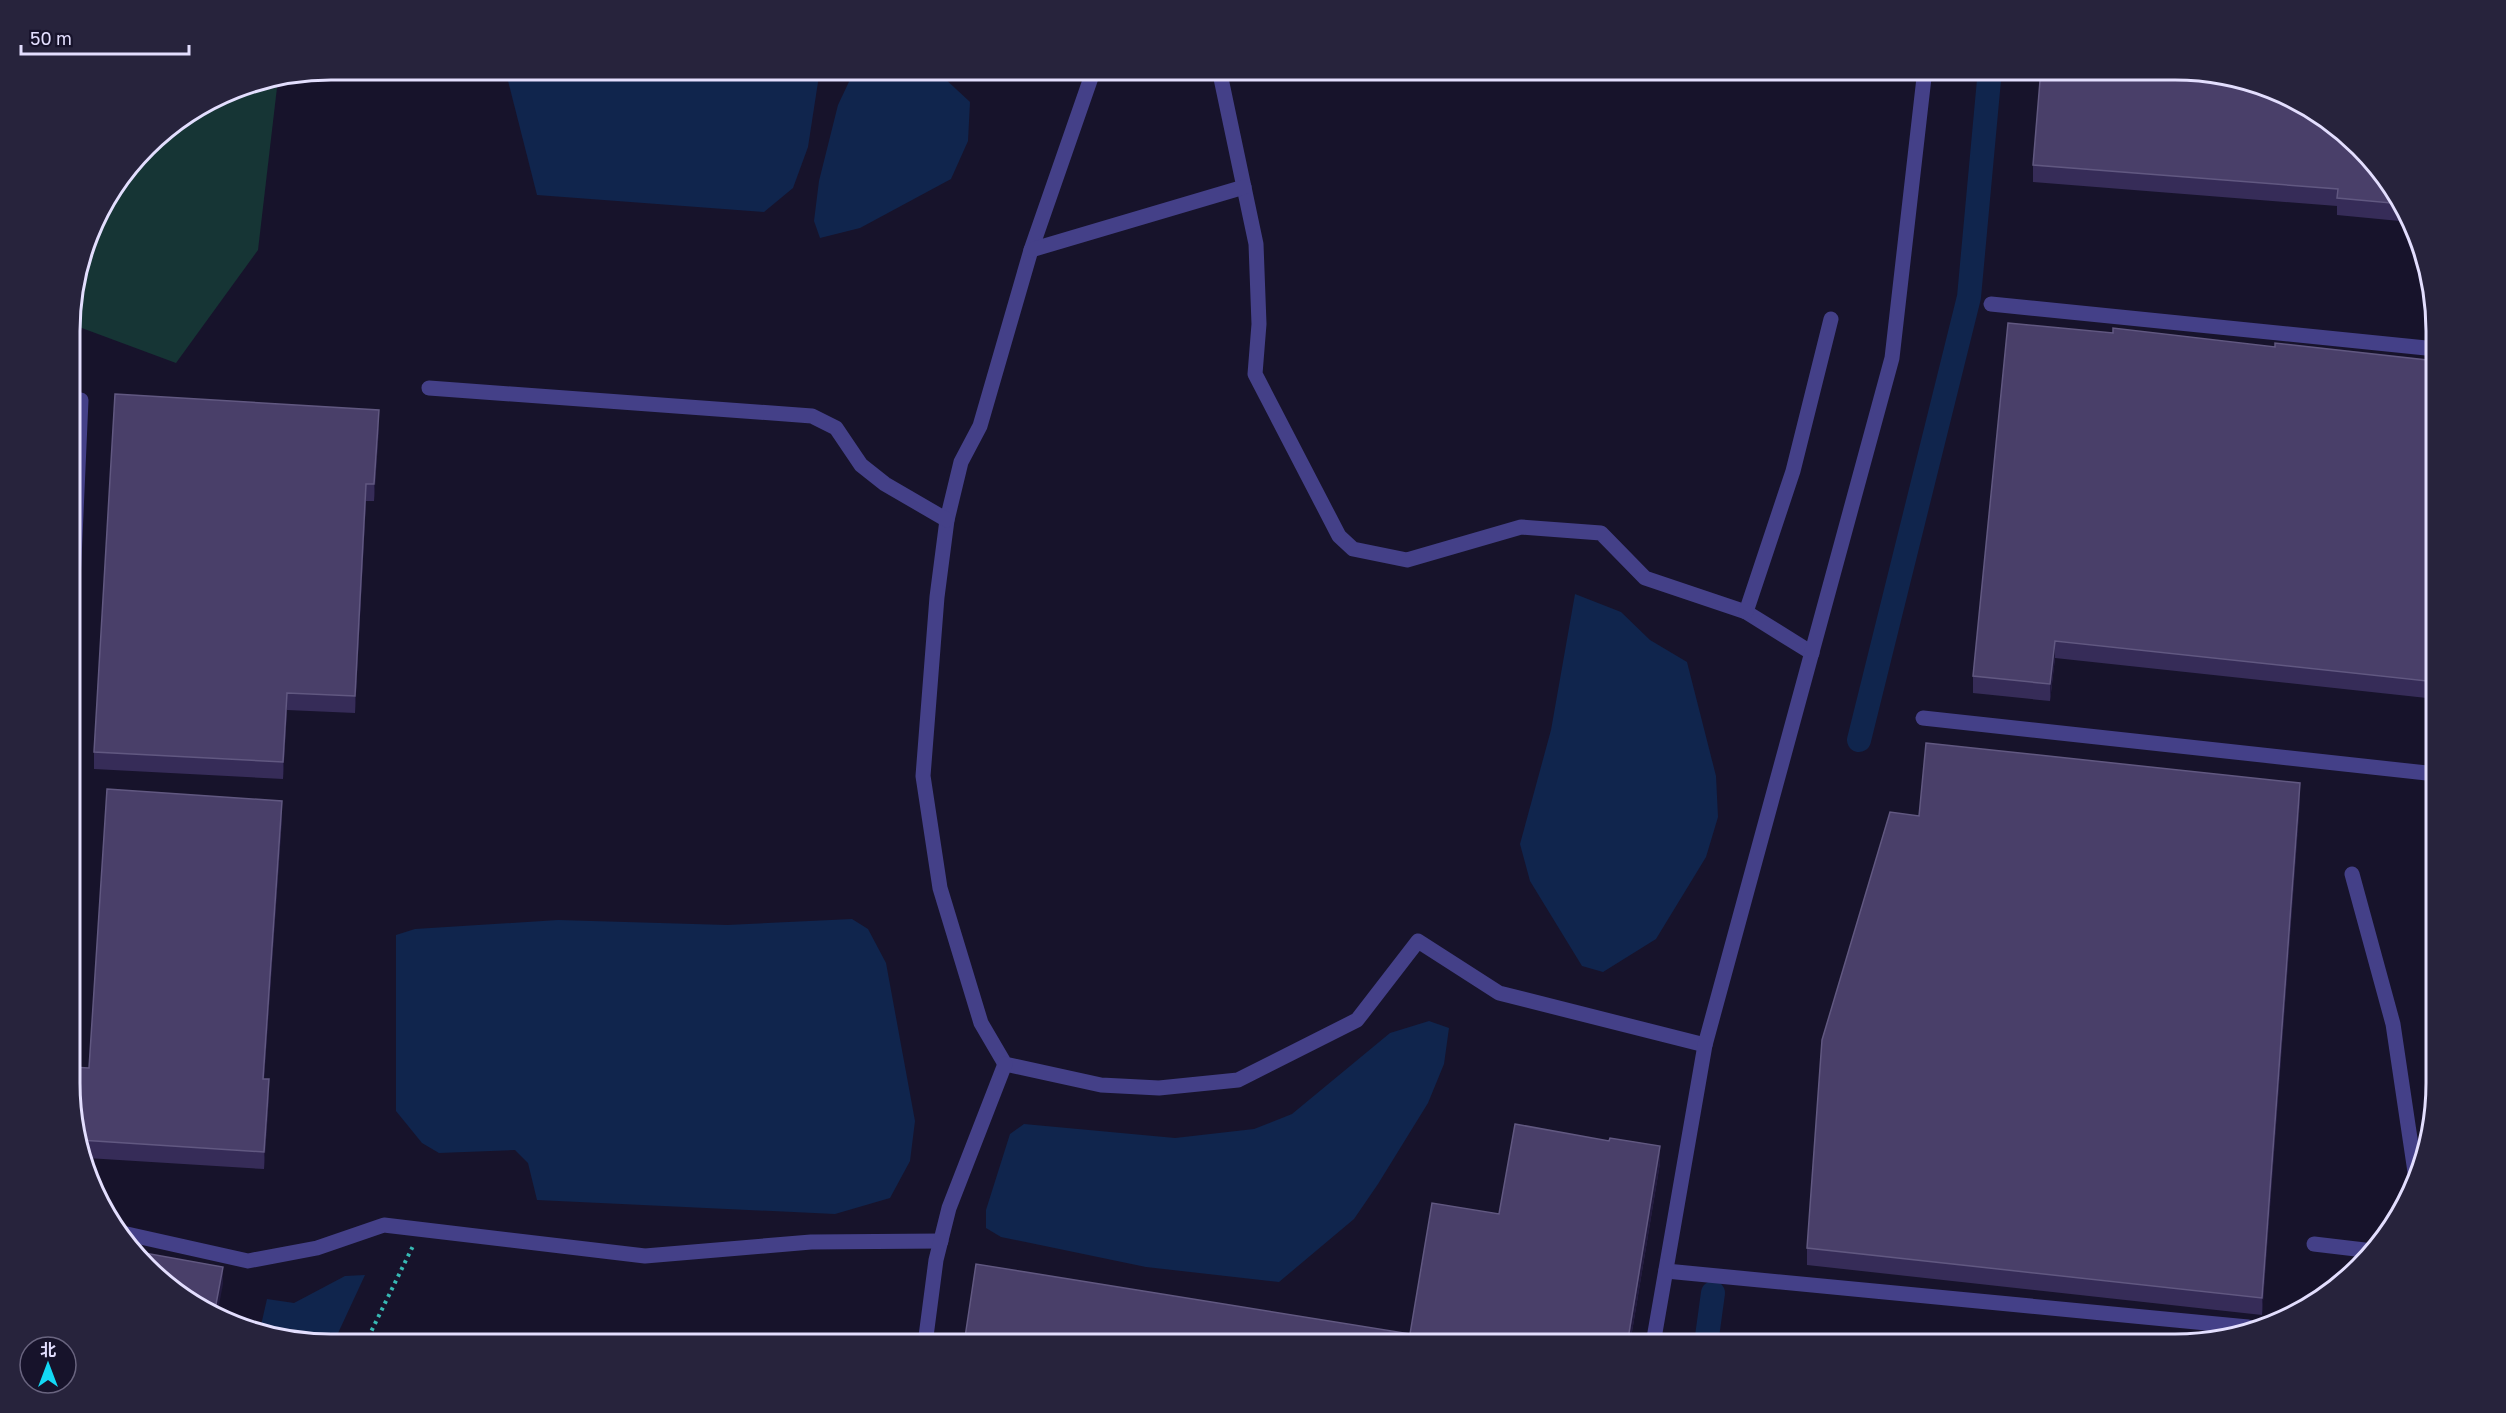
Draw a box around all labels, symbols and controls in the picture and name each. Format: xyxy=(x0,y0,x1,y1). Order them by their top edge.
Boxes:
scale bar xyxy=(21,18,189,56)
text: 50 m xyxy=(30,27,72,49)
north arrow xyxy=(18,1335,78,1395)
text: 北 xyxy=(40,1340,56,1360)

